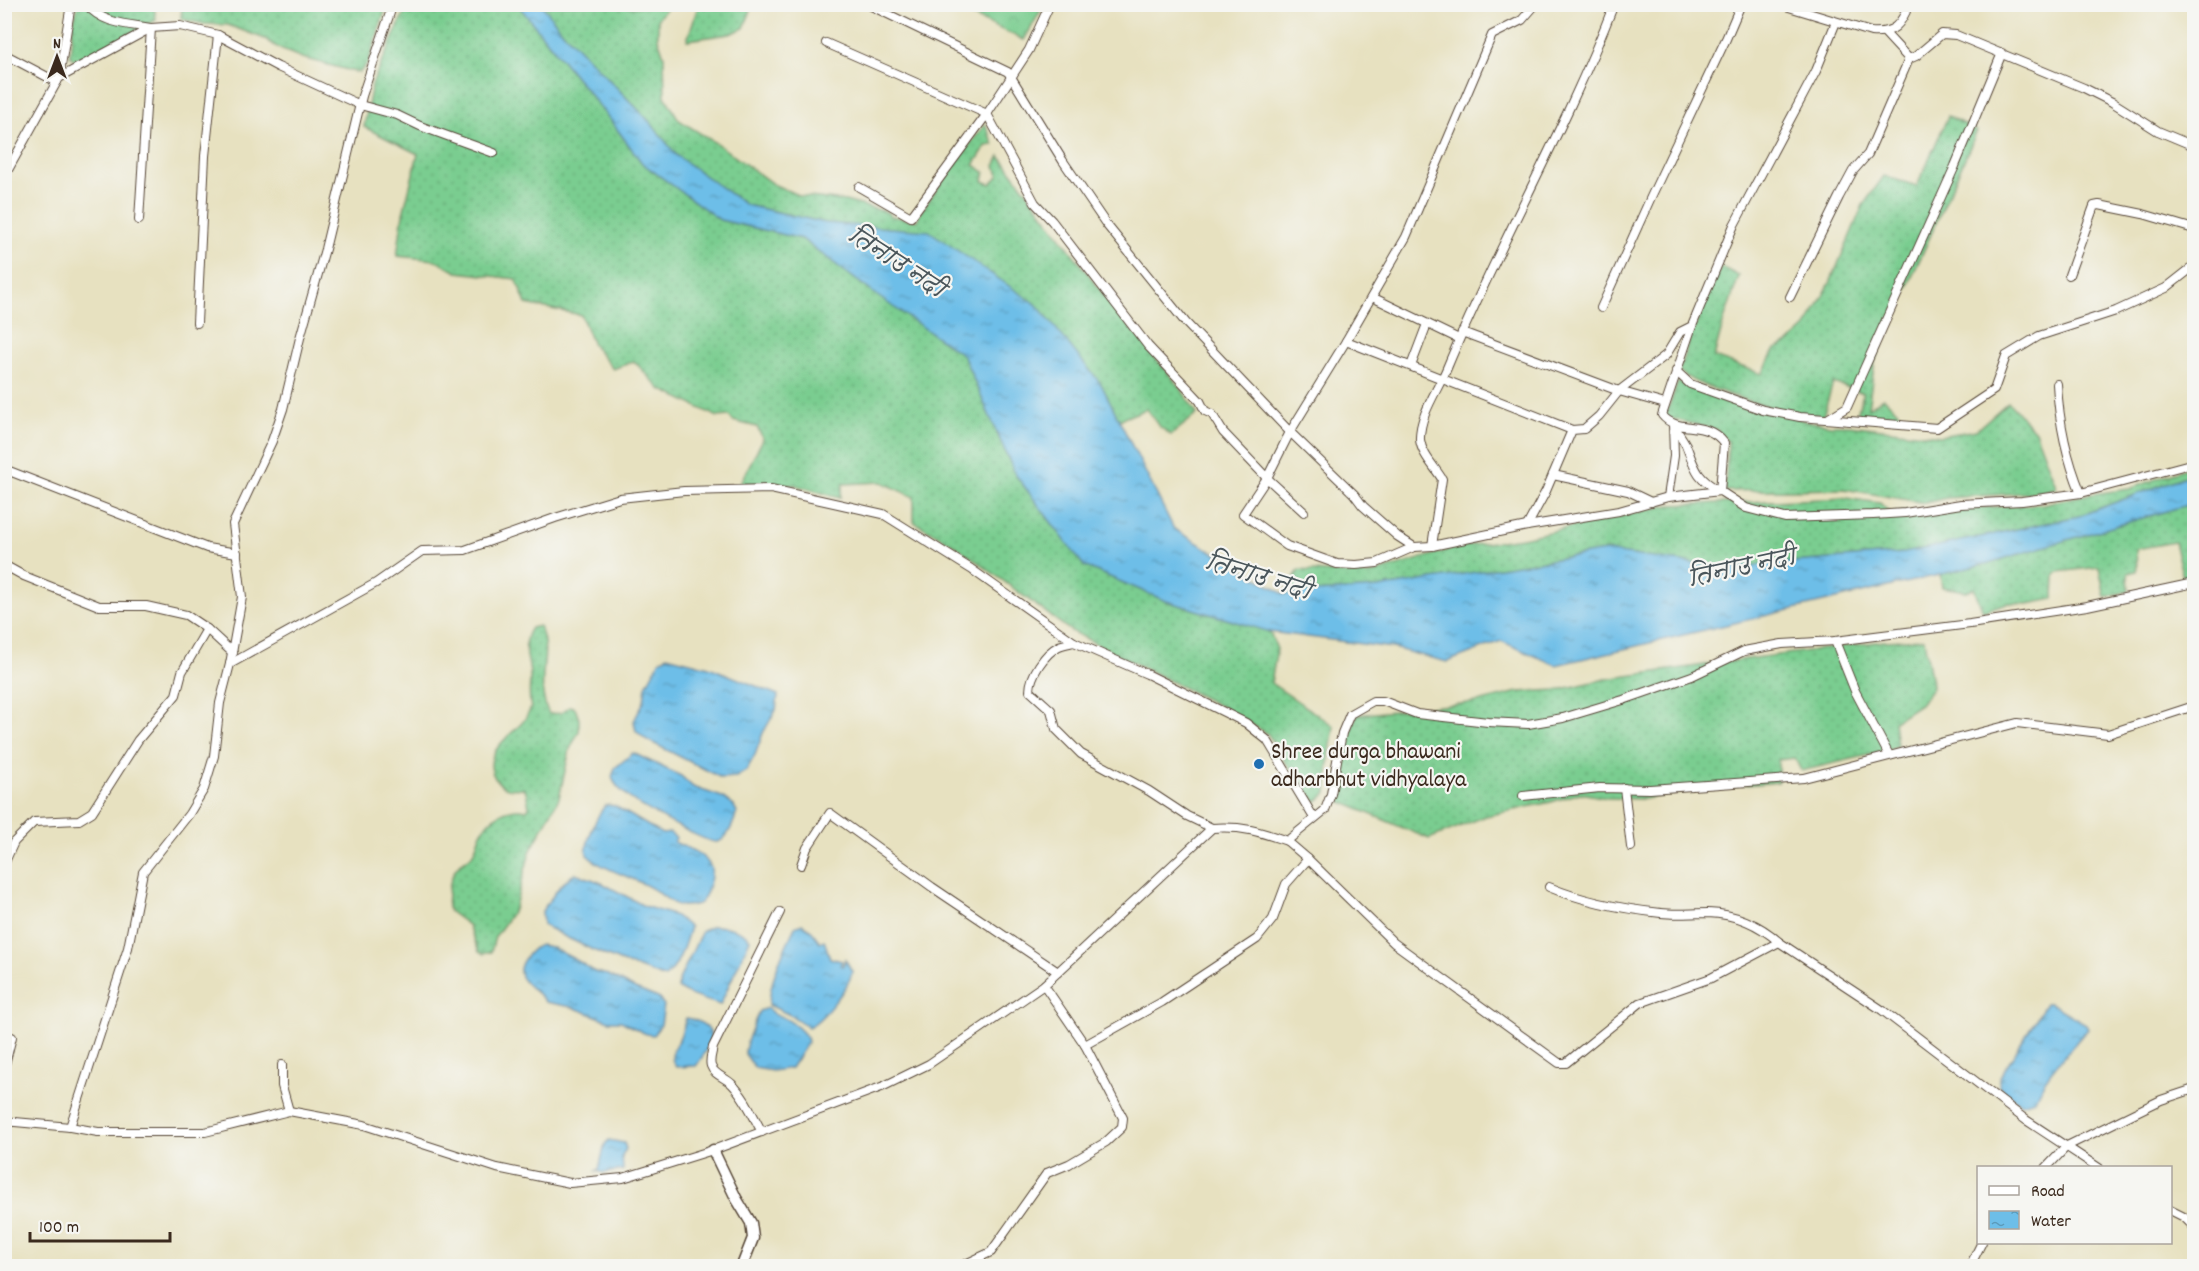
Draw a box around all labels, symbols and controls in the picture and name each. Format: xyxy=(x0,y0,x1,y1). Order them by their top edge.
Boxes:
north arrow xyxy=(27,27,87,87)
text: N xyxy=(53,33,61,56)
water label: तिनाउ नदी xyxy=(840,218,955,310)
water label: तिनाउ नदी xyxy=(1684,538,1803,598)
water label: तिनाउ नदी xyxy=(1200,544,1320,612)
place label: Shree durga bhawani adharbhut vidhyalaya xyxy=(1271,736,1467,798)
marker: Shree durga bhawani adharbhut vidhyalaya xyxy=(1252,757,1266,771)
legend xyxy=(1977,1166,2172,1244)
text: Road xyxy=(2031,1180,2065,1205)
scale bar xyxy=(30,1205,170,1243)
text: Water xyxy=(2031,1210,2071,1235)
text: 100 m xyxy=(39,1216,79,1241)

